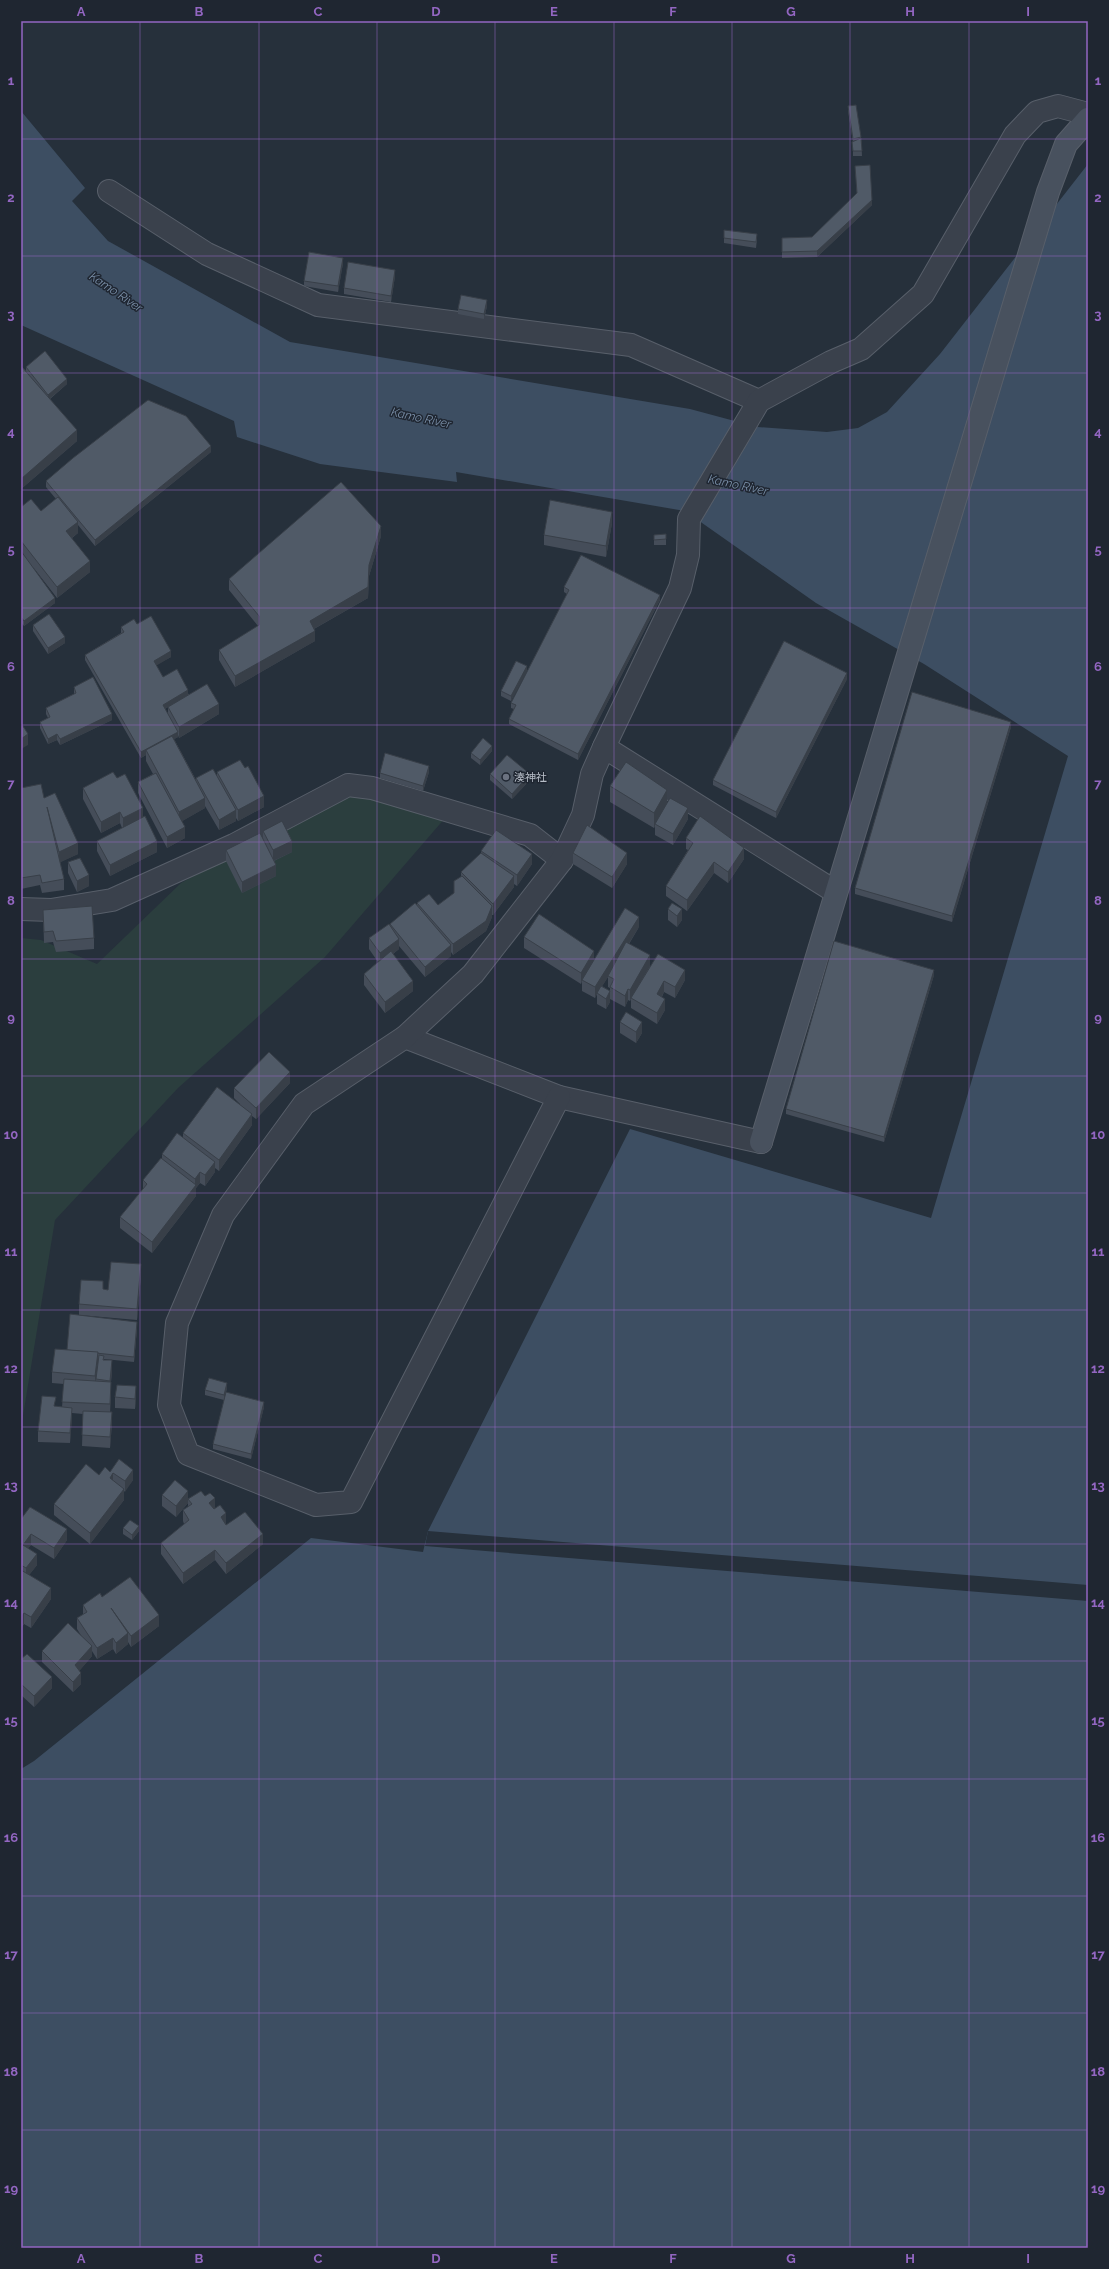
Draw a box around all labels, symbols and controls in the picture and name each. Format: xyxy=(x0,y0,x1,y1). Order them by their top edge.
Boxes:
text: A xyxy=(77,4,86,19)
text: B xyxy=(195,4,204,19)
text: C xyxy=(314,4,323,19)
text: D xyxy=(431,4,441,19)
text: E xyxy=(550,4,558,19)
text: F xyxy=(669,4,677,19)
text: G xyxy=(786,4,796,19)
text: H xyxy=(905,4,915,19)
text: I xyxy=(1026,4,1030,19)
text: 1 xyxy=(8,73,15,88)
text: 1 xyxy=(1095,73,1102,88)
text: 2 xyxy=(7,190,15,205)
text: 2 xyxy=(1094,190,1102,205)
water label: Kamo River xyxy=(87,269,146,315)
text: 3 xyxy=(7,307,15,322)
text: 3 xyxy=(1094,307,1102,322)
water label: Kamo River xyxy=(390,405,453,431)
text: 4 xyxy=(7,424,15,439)
text: 4 xyxy=(1094,424,1102,439)
water label: Kamo River xyxy=(707,472,770,498)
text: 5 xyxy=(7,542,15,557)
text: 5 xyxy=(1094,542,1102,557)
text: 6 xyxy=(7,659,15,674)
text: 6 xyxy=(1094,659,1102,674)
place label: 湊神社 xyxy=(514,771,547,784)
marker: 湊神社 xyxy=(501,772,511,782)
text: 7 xyxy=(7,776,15,791)
text: 7 xyxy=(1094,776,1102,791)
text: 8 xyxy=(7,893,15,908)
text: 8 xyxy=(1094,893,1102,908)
text: 9 xyxy=(7,1010,15,1025)
text: 9 xyxy=(1094,1010,1102,1025)
text: 10 xyxy=(4,1127,18,1142)
text: 10 xyxy=(1091,1127,1105,1142)
text: 11 xyxy=(5,1244,18,1259)
text: 11 xyxy=(1092,1244,1105,1259)
text: 12 xyxy=(4,1361,18,1376)
text: 12 xyxy=(1091,1361,1105,1376)
text: 13 xyxy=(4,1478,18,1493)
text: 13 xyxy=(1091,1478,1105,1493)
text: 14 xyxy=(4,1595,18,1610)
text: 14 xyxy=(1091,1595,1105,1610)
text: 15 xyxy=(4,1713,18,1728)
text: 15 xyxy=(1091,1713,1105,1728)
text: 16 xyxy=(4,1830,18,1845)
text: 16 xyxy=(1091,1830,1105,1845)
text: 17 xyxy=(4,1947,19,1962)
text: 17 xyxy=(1091,1947,1106,1962)
text: 18 xyxy=(4,2064,18,2079)
text: 18 xyxy=(1091,2064,1105,2079)
text: 19 xyxy=(4,2181,18,2196)
text: 19 xyxy=(1091,2181,1105,2196)
text: A xyxy=(77,2251,86,2266)
text: B xyxy=(195,2251,204,2266)
text: C xyxy=(314,2251,323,2266)
text: D xyxy=(431,2251,441,2266)
text: E xyxy=(550,2251,558,2266)
text: F xyxy=(669,2251,677,2266)
text: G xyxy=(786,2251,796,2266)
text: H xyxy=(905,2251,915,2266)
text: I xyxy=(1026,2251,1030,2266)

